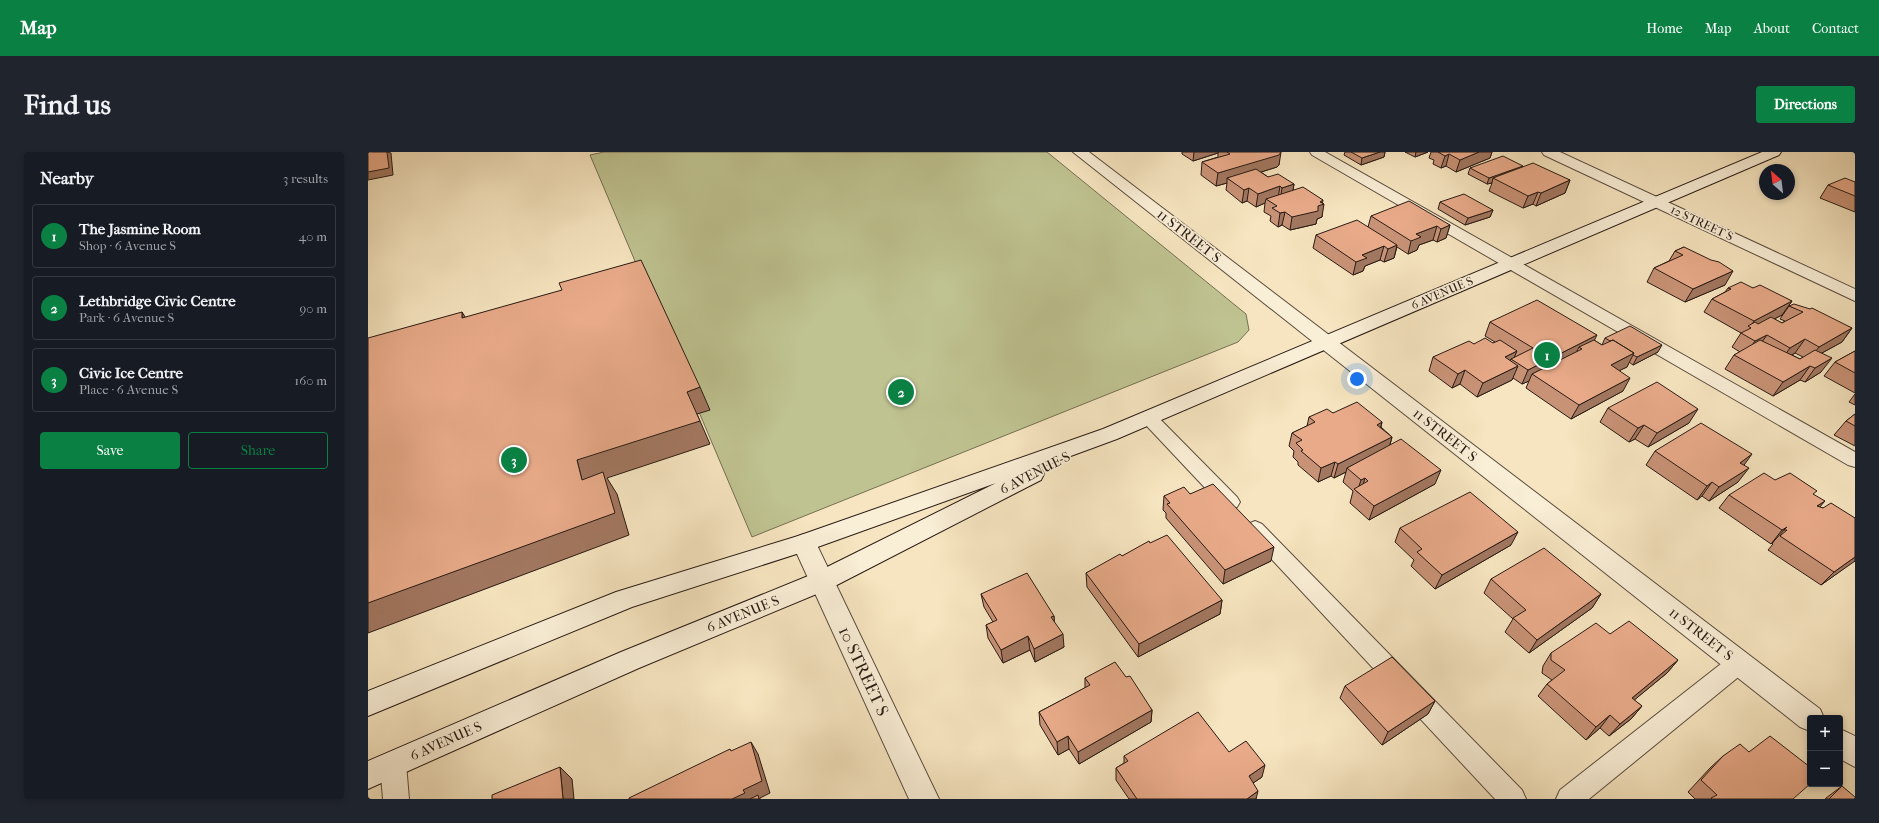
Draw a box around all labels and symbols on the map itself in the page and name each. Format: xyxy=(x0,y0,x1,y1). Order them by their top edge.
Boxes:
north arrow xyxy=(1759,164,1795,200)
street label: 12 STREET S xyxy=(1668,202,1736,244)
street label: 11 STREET S xyxy=(1154,206,1224,266)
street label: 6 AVENUE S xyxy=(1409,274,1475,312)
pin: 1 xyxy=(1534,340,1560,370)
your location xyxy=(1347,369,1367,389)
pin: 2 xyxy=(888,377,914,407)
street label: 11 STREET S xyxy=(1410,405,1480,465)
pin: 3 xyxy=(501,445,527,475)
street label: 6 AVENUE S xyxy=(997,448,1073,498)
street label: 6 AVENUE S xyxy=(704,592,782,636)
street label: 11 STREET S xyxy=(1666,604,1736,664)
street label: 10 STREET S xyxy=(835,623,893,719)
street label: 6 AVENUE S xyxy=(407,718,485,764)

